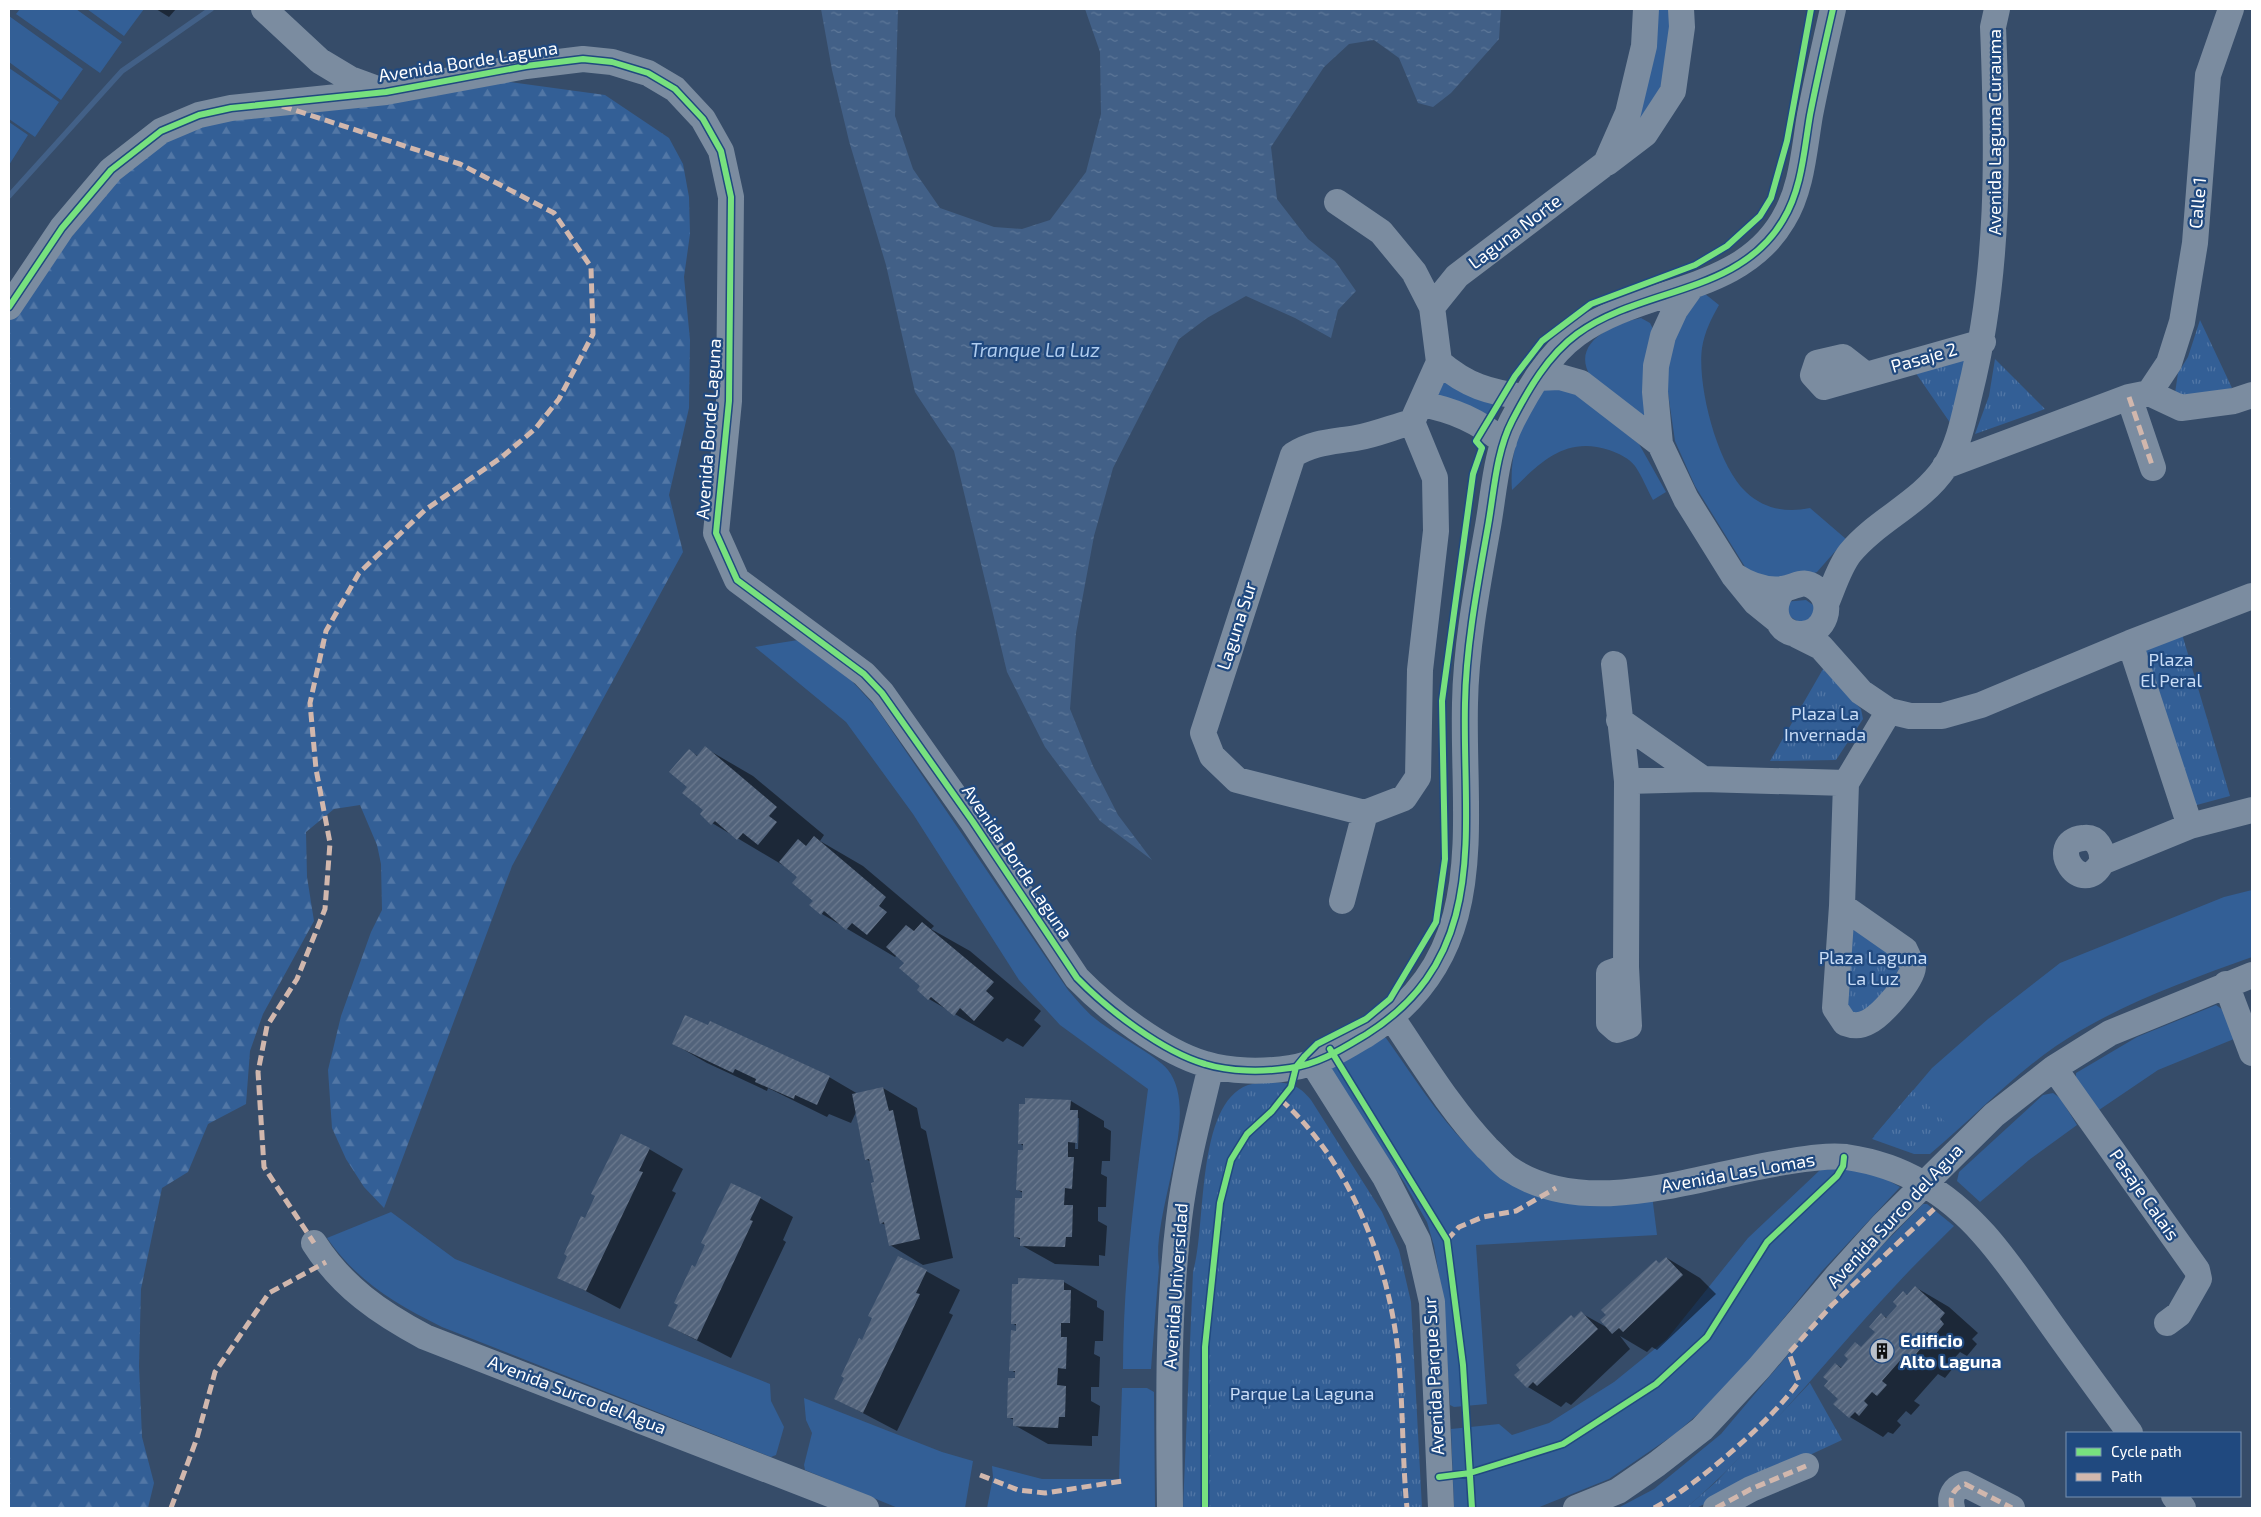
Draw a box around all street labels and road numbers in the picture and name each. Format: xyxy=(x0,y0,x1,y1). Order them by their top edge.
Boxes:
street label: Avenida Laguna Curauma xyxy=(1983,29,2005,235)
street label: Avenida Borde Laguna xyxy=(377,36,559,86)
street label: Calle 1 xyxy=(2184,176,2210,230)
street label: Laguna Norte xyxy=(1464,189,1565,273)
street label: Pasaje 2 xyxy=(1888,337,1959,377)
street label: Avenida Borde Laguna xyxy=(691,338,725,520)
street label: Laguna Sur xyxy=(1211,579,1261,673)
street label: Avenida Borde Laguna xyxy=(958,780,1078,943)
street label: Avenida Surco del Agua xyxy=(1822,1139,1967,1292)
street label: Pasaje Calais xyxy=(2105,1144,2184,1244)
street label: Avenida Las Lomas xyxy=(1659,1148,1816,1196)
street label: Avenida Universidad xyxy=(1158,1202,1192,1370)
street label: Avenida Parque Sur xyxy=(1418,1296,1448,1456)
street label: Avenida Surco del Agua xyxy=(485,1350,670,1438)

